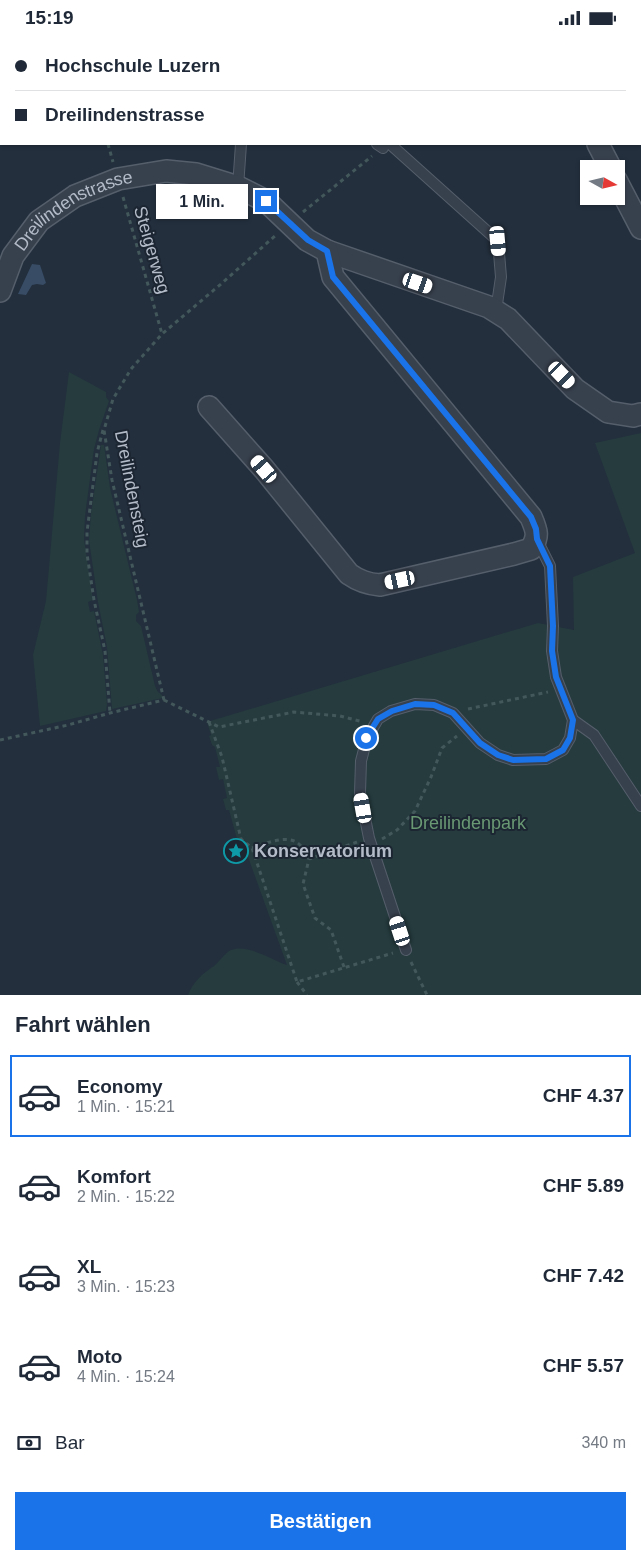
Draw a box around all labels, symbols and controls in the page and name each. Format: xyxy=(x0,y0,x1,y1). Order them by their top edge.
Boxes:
text: 15:19 xyxy=(25,7,74,28)
text: Hochschule Luzern xyxy=(45,55,220,76)
text: Dreilindenstrasse xyxy=(45,104,204,125)
north arrow xyxy=(580,160,625,205)
map controls xyxy=(580,160,625,205)
street label: Dreilindenstrasse xyxy=(10,167,134,255)
callout: 1 Min. xyxy=(156,183,248,219)
route end xyxy=(255,190,277,212)
text: 1 Min. xyxy=(179,193,225,210)
street label: Steigerweg xyxy=(130,204,174,296)
car xyxy=(489,225,506,257)
car xyxy=(401,271,434,295)
car xyxy=(546,359,577,391)
street label: Dreilindensteig xyxy=(111,429,153,549)
car xyxy=(248,453,279,485)
car xyxy=(383,570,416,590)
route start xyxy=(355,727,377,749)
car xyxy=(353,792,372,824)
park label: Dreilindenpark xyxy=(410,813,527,833)
place icon: Konservatorium xyxy=(223,838,249,864)
place label: Konservatorium xyxy=(254,841,392,861)
car xyxy=(388,914,411,948)
text: Fahrt wählen xyxy=(15,1012,151,1037)
icon: car xyxy=(17,1074,62,1119)
text: Economy xyxy=(77,1076,163,1097)
text: CHF 4.37 xyxy=(543,1085,624,1106)
text: 1 Min. · 15:21 xyxy=(77,1098,175,1115)
icon: car xyxy=(17,1164,62,1209)
text: Komfort xyxy=(77,1166,151,1187)
text: CHF 5.89 xyxy=(543,1175,624,1196)
text: 2 Min. · 15:22 xyxy=(77,1188,175,1205)
icon: car xyxy=(17,1254,62,1299)
text: XL xyxy=(77,1256,101,1277)
text: CHF 7.42 xyxy=(543,1265,624,1286)
text: 3 Min. · 15:23 xyxy=(77,1278,175,1295)
icon: car xyxy=(17,1344,62,1389)
text: Moto xyxy=(77,1346,122,1367)
text: CHF 5.57 xyxy=(543,1355,624,1376)
text: 4 Min. · 15:24 xyxy=(77,1368,175,1385)
icon: cash xyxy=(15,1429,43,1457)
text: Bar xyxy=(55,1432,85,1453)
text: 340 m xyxy=(582,1434,626,1451)
button: Bestätigen xyxy=(15,1492,626,1550)

